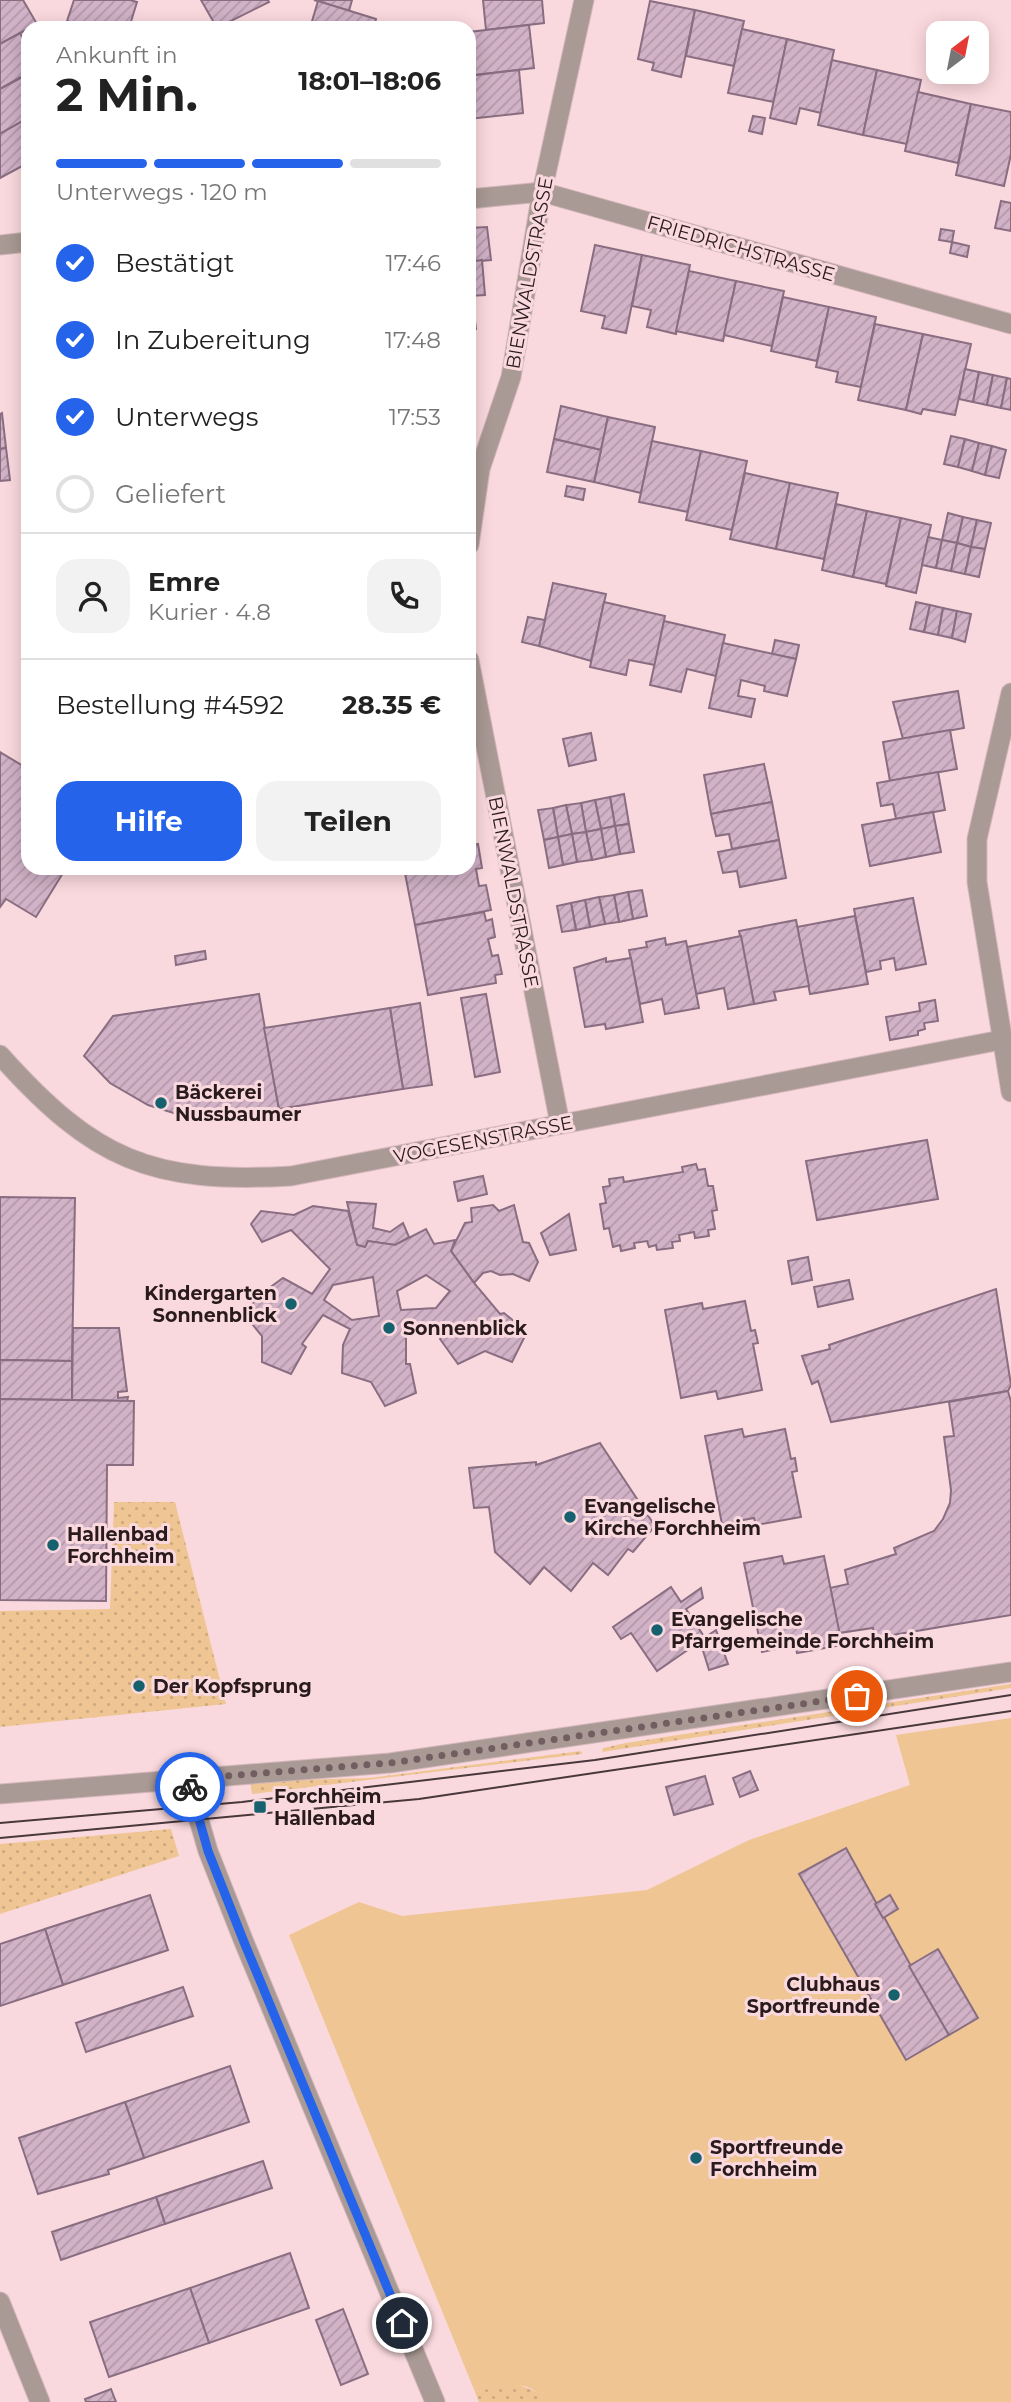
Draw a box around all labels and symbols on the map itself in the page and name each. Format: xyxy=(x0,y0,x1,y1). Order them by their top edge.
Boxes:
north arrow xyxy=(926,21,989,84)
street label: BIENWALDSTRASSE xyxy=(501,175,558,371)
street label: FRIEDRICHSTRASSE xyxy=(644,211,837,286)
street label: BIENWALDSTRASSE xyxy=(484,794,543,990)
place label: Bäckerei Nussbaumer xyxy=(175,1081,301,1126)
marker: Bäckerei Nussbaumer xyxy=(153,1095,169,1111)
street label: VOGESENSTRASSE xyxy=(392,1111,575,1168)
place label: Kindergarten Sonnenblick xyxy=(144,1282,278,1327)
marker: Kindergarten Sonnenblick xyxy=(283,1296,299,1312)
place label: Sonnenblick xyxy=(403,1317,528,1340)
marker: Sonnenblick xyxy=(381,1320,397,1336)
place label: Evangelische Kirche Forchheim xyxy=(584,1495,761,1540)
marker: Evangelische Kirche Forchheim xyxy=(562,1509,578,1525)
place label: Hallenbad Forchheim xyxy=(67,1523,175,1568)
marker: Hallenbad Forchheim xyxy=(45,1537,61,1553)
place label: Evangelische Pfarrgemeinde Forchheim xyxy=(671,1608,934,1653)
marker: Evangelische Pfarrgemeinde Forchheim xyxy=(649,1622,665,1638)
pin xyxy=(827,1666,887,1726)
place label: Der Kopfsprung xyxy=(153,1675,312,1698)
marker: Der Kopfsprung xyxy=(131,1678,147,1694)
courier xyxy=(155,1752,225,1822)
place label: Forchheim Hallenbad xyxy=(274,1785,382,1830)
marker: Forchheim Hallenbad xyxy=(252,1799,268,1815)
place label: Clubhaus Sportfreunde xyxy=(747,1973,880,2018)
marker: Clubhaus Sportfreunde xyxy=(886,1987,902,2003)
place label: Sportfreunde Forchheim xyxy=(710,2136,843,2181)
marker: Sportfreunde Forchheim xyxy=(688,2150,704,2166)
pin xyxy=(372,2293,432,2353)

